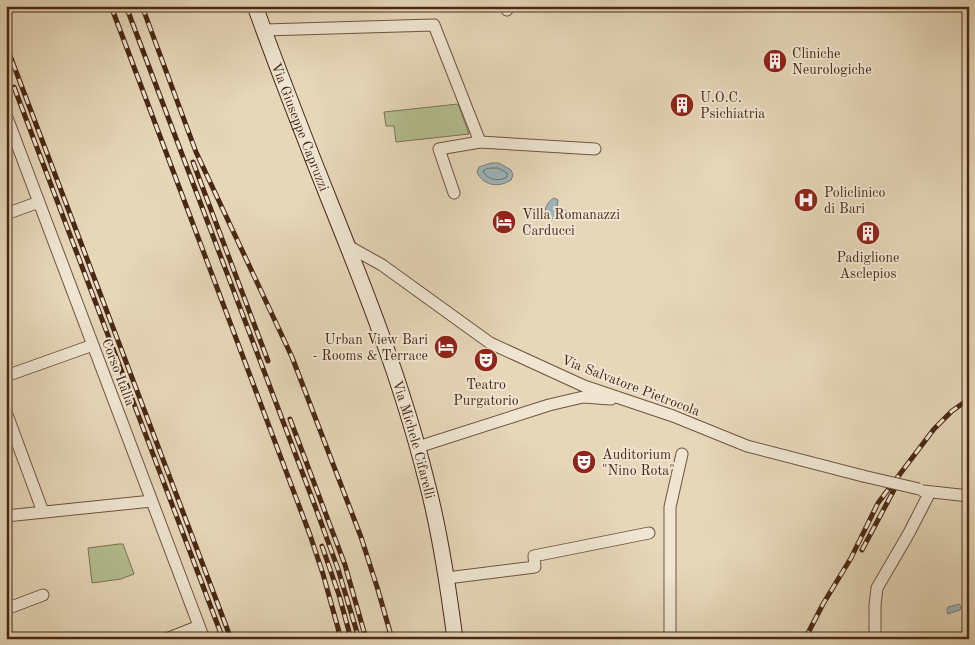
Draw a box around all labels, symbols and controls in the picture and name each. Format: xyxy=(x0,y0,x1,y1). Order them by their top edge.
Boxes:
place label: Cliniche Neurologiche xyxy=(792,47,872,77)
building icon: Cliniche Neurologiche xyxy=(762,48,788,74)
street label: Via Giuseppe Capruzzi xyxy=(268,61,331,193)
place label: U.O.C. Psichiatria xyxy=(700,91,765,121)
building icon: U.O.C. Psichiatria xyxy=(669,92,695,118)
place label: Policlinico di Bari xyxy=(824,186,885,216)
hospital icon: Policlinico di Bari xyxy=(793,187,819,213)
place label: Villa Romanazzi Carducci xyxy=(522,208,620,238)
hotel icon: Villa Romanazzi Carducci xyxy=(491,209,517,235)
building icon: Padiglione Asclepios xyxy=(855,220,881,246)
place label: Padiglione Asclepios xyxy=(837,251,899,281)
place label: Urban View Bari - Rooms & Terrace xyxy=(313,333,428,363)
hotel icon: Urban View Bari - Rooms & Terrace xyxy=(433,334,459,360)
street label: Corso Italia xyxy=(99,337,137,408)
theatre icon: Teatro Purgatorio xyxy=(473,347,499,373)
street label: Via Salvatore Pietrocola xyxy=(559,353,702,419)
place label: Teatro Purgatorio xyxy=(453,378,519,408)
street label: Via Michele Cifarelli xyxy=(390,379,437,501)
place label: Auditorium "Nino Rota" xyxy=(602,448,675,478)
theatre icon: Auditorium "Nino Rota" xyxy=(571,449,597,475)

